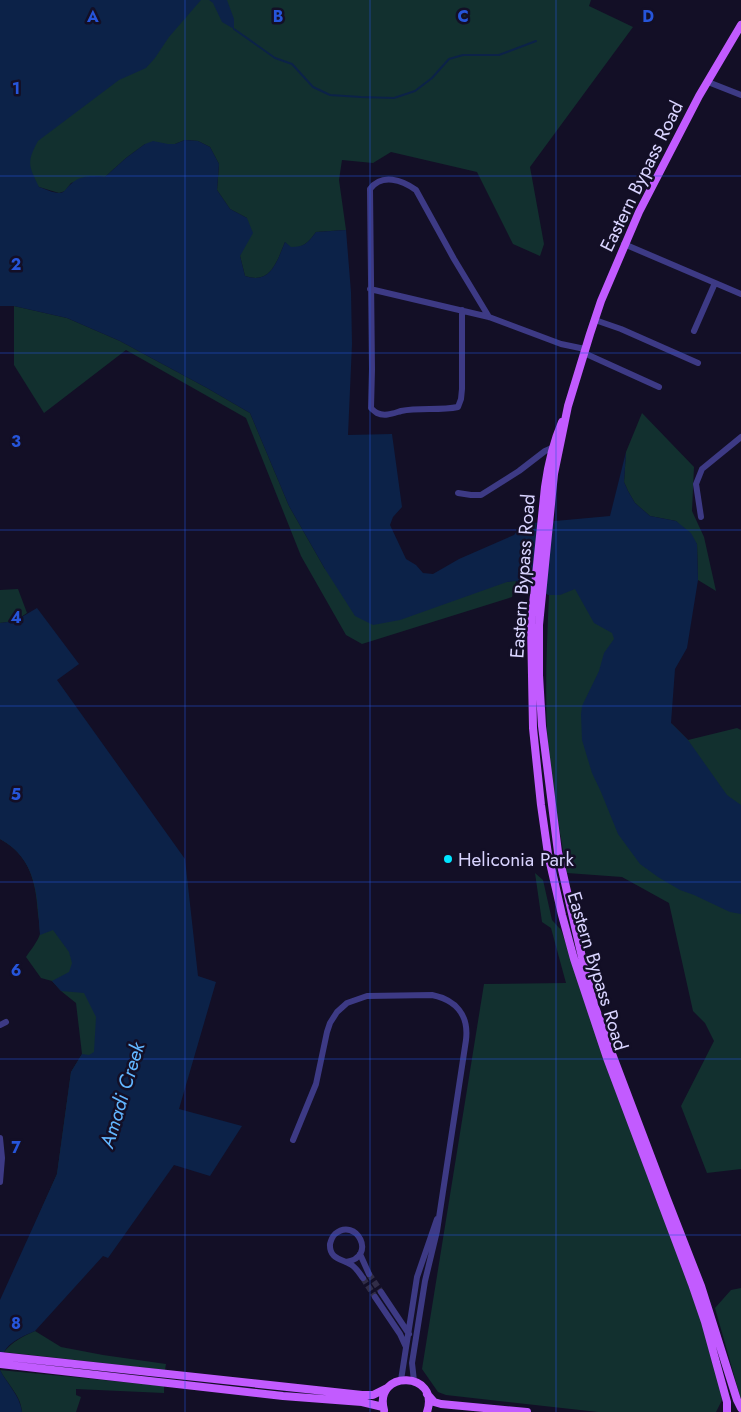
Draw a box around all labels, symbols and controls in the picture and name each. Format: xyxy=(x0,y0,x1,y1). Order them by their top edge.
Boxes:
text: A xyxy=(86,5,99,28)
text: B xyxy=(273,5,283,28)
text: C xyxy=(457,5,469,28)
text: D xyxy=(642,5,654,28)
text: 1 xyxy=(12,77,20,100)
street label: Eastern Bypass Road xyxy=(593,96,690,256)
text: 2 xyxy=(11,253,21,276)
text: 3 xyxy=(11,430,21,453)
street label: Eastern Bypass Road xyxy=(503,493,542,659)
text: 4 xyxy=(10,606,22,629)
text: 5 xyxy=(11,783,21,806)
place label: Heliconia Park xyxy=(458,846,574,873)
marker: Heliconia Park xyxy=(442,853,454,865)
street label: Eastern Bypass Road xyxy=(561,888,635,1054)
text: 6 xyxy=(11,959,21,982)
water label: Amadi Creek xyxy=(92,1037,153,1153)
text: 7 xyxy=(11,1136,21,1159)
text: 8 xyxy=(11,1312,21,1335)

